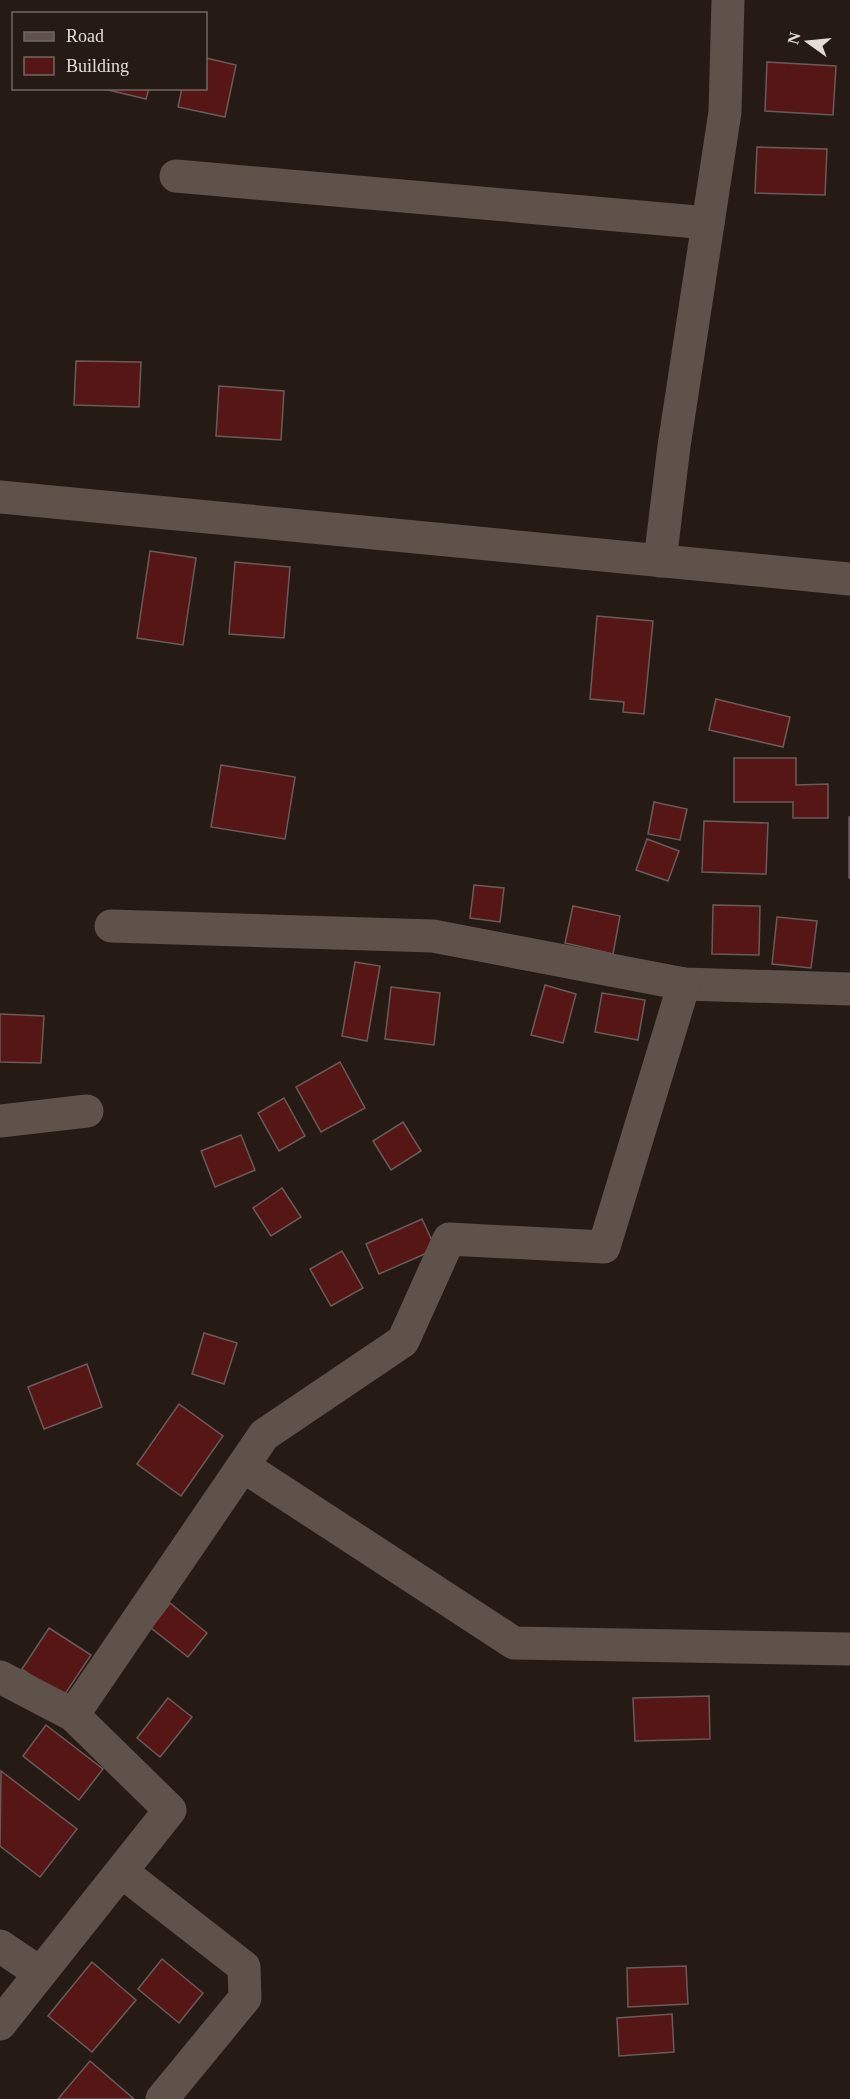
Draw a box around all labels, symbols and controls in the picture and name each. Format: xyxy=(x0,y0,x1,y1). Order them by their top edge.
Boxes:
legend xyxy=(12,12,207,90)
north arrow xyxy=(778,12,838,72)
text: Road xyxy=(66,26,104,46)
text: N xyxy=(784,30,804,46)
text: Building xyxy=(66,56,129,76)

